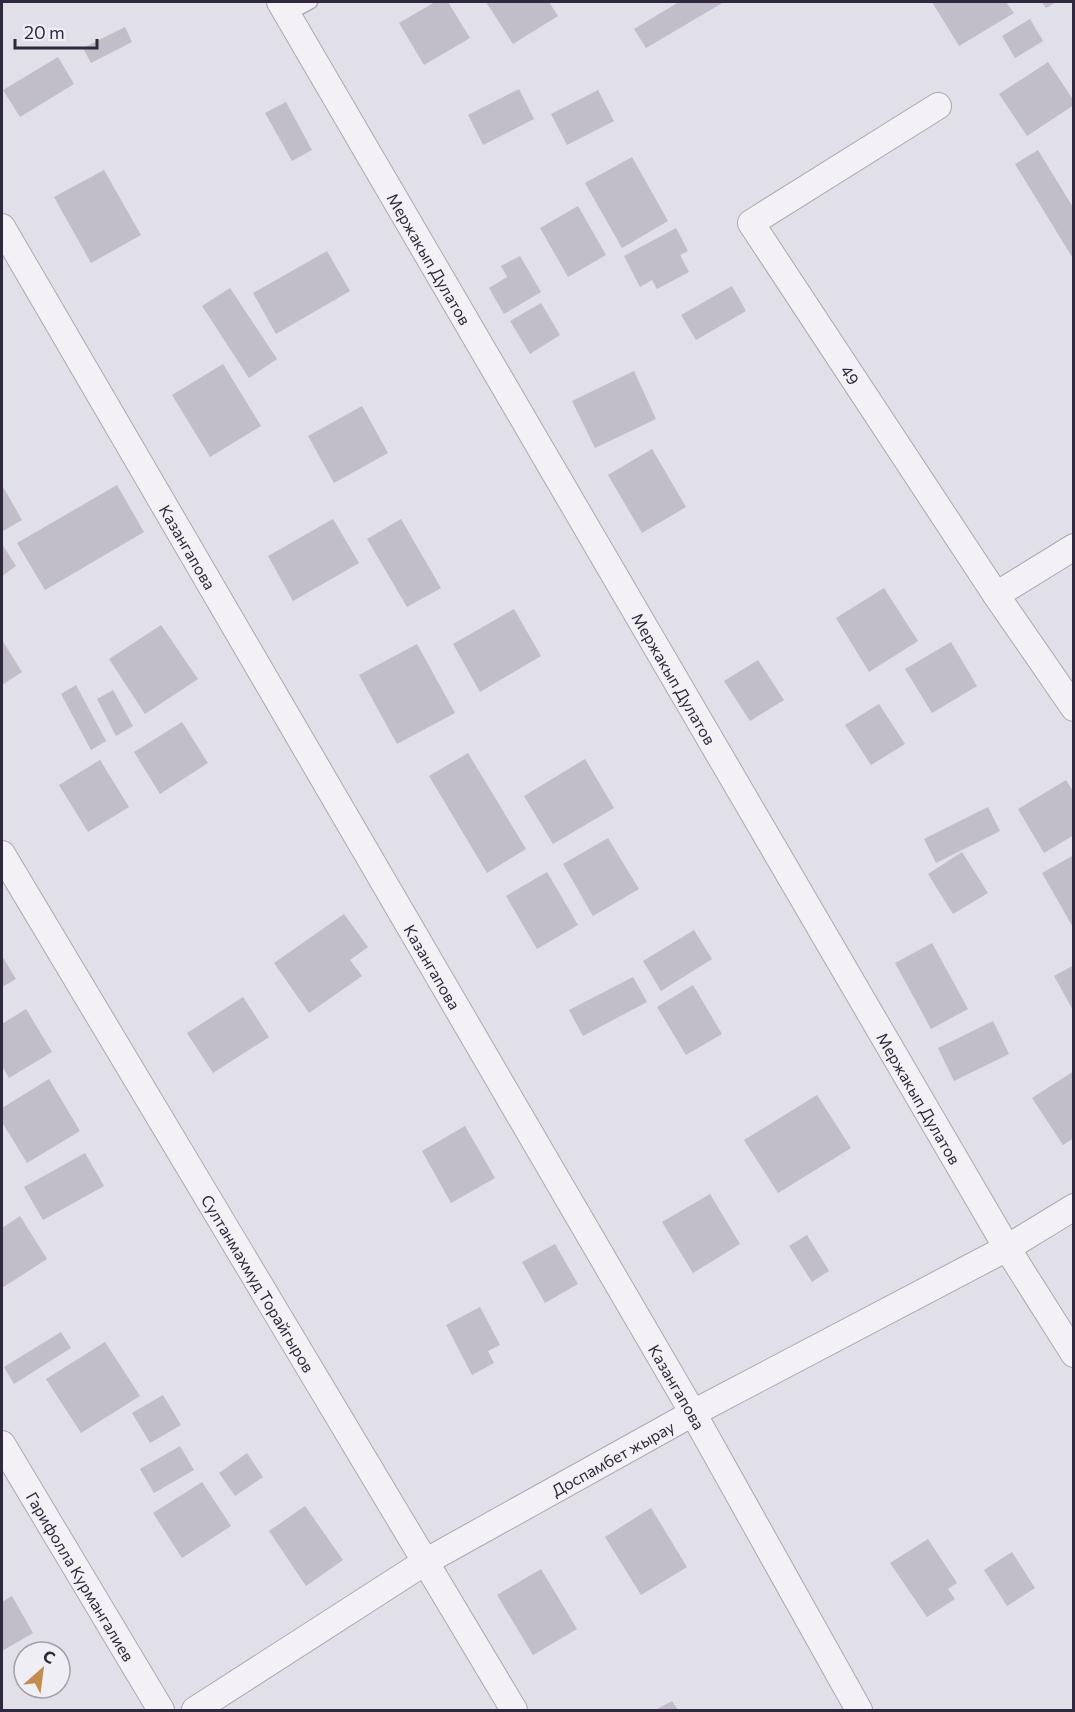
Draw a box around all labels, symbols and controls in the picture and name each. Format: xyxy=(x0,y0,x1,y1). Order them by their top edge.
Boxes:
scale bar xyxy=(15,12,98,50)
text: 20 m xyxy=(24,21,65,43)
street label: Мержакып Дулатов xyxy=(384,189,476,328)
street label: 49 xyxy=(838,361,864,388)
street label: Казангапова xyxy=(156,501,220,593)
street label: Мержакып Дулатов xyxy=(629,609,720,748)
street label: Казангапова xyxy=(401,921,465,1012)
street label: Мержакып Дулатов xyxy=(874,1029,965,1167)
street label: Султанмахмуд Торайгыров xyxy=(198,1191,319,1375)
street label: Казангапова xyxy=(645,1341,710,1432)
street label: Доспамбет жырау xyxy=(548,1416,677,1500)
street label: Гарифолла Курмангалиев xyxy=(23,1488,139,1664)
north arrow xyxy=(12,1640,72,1700)
text: С xyxy=(40,1645,59,1667)

